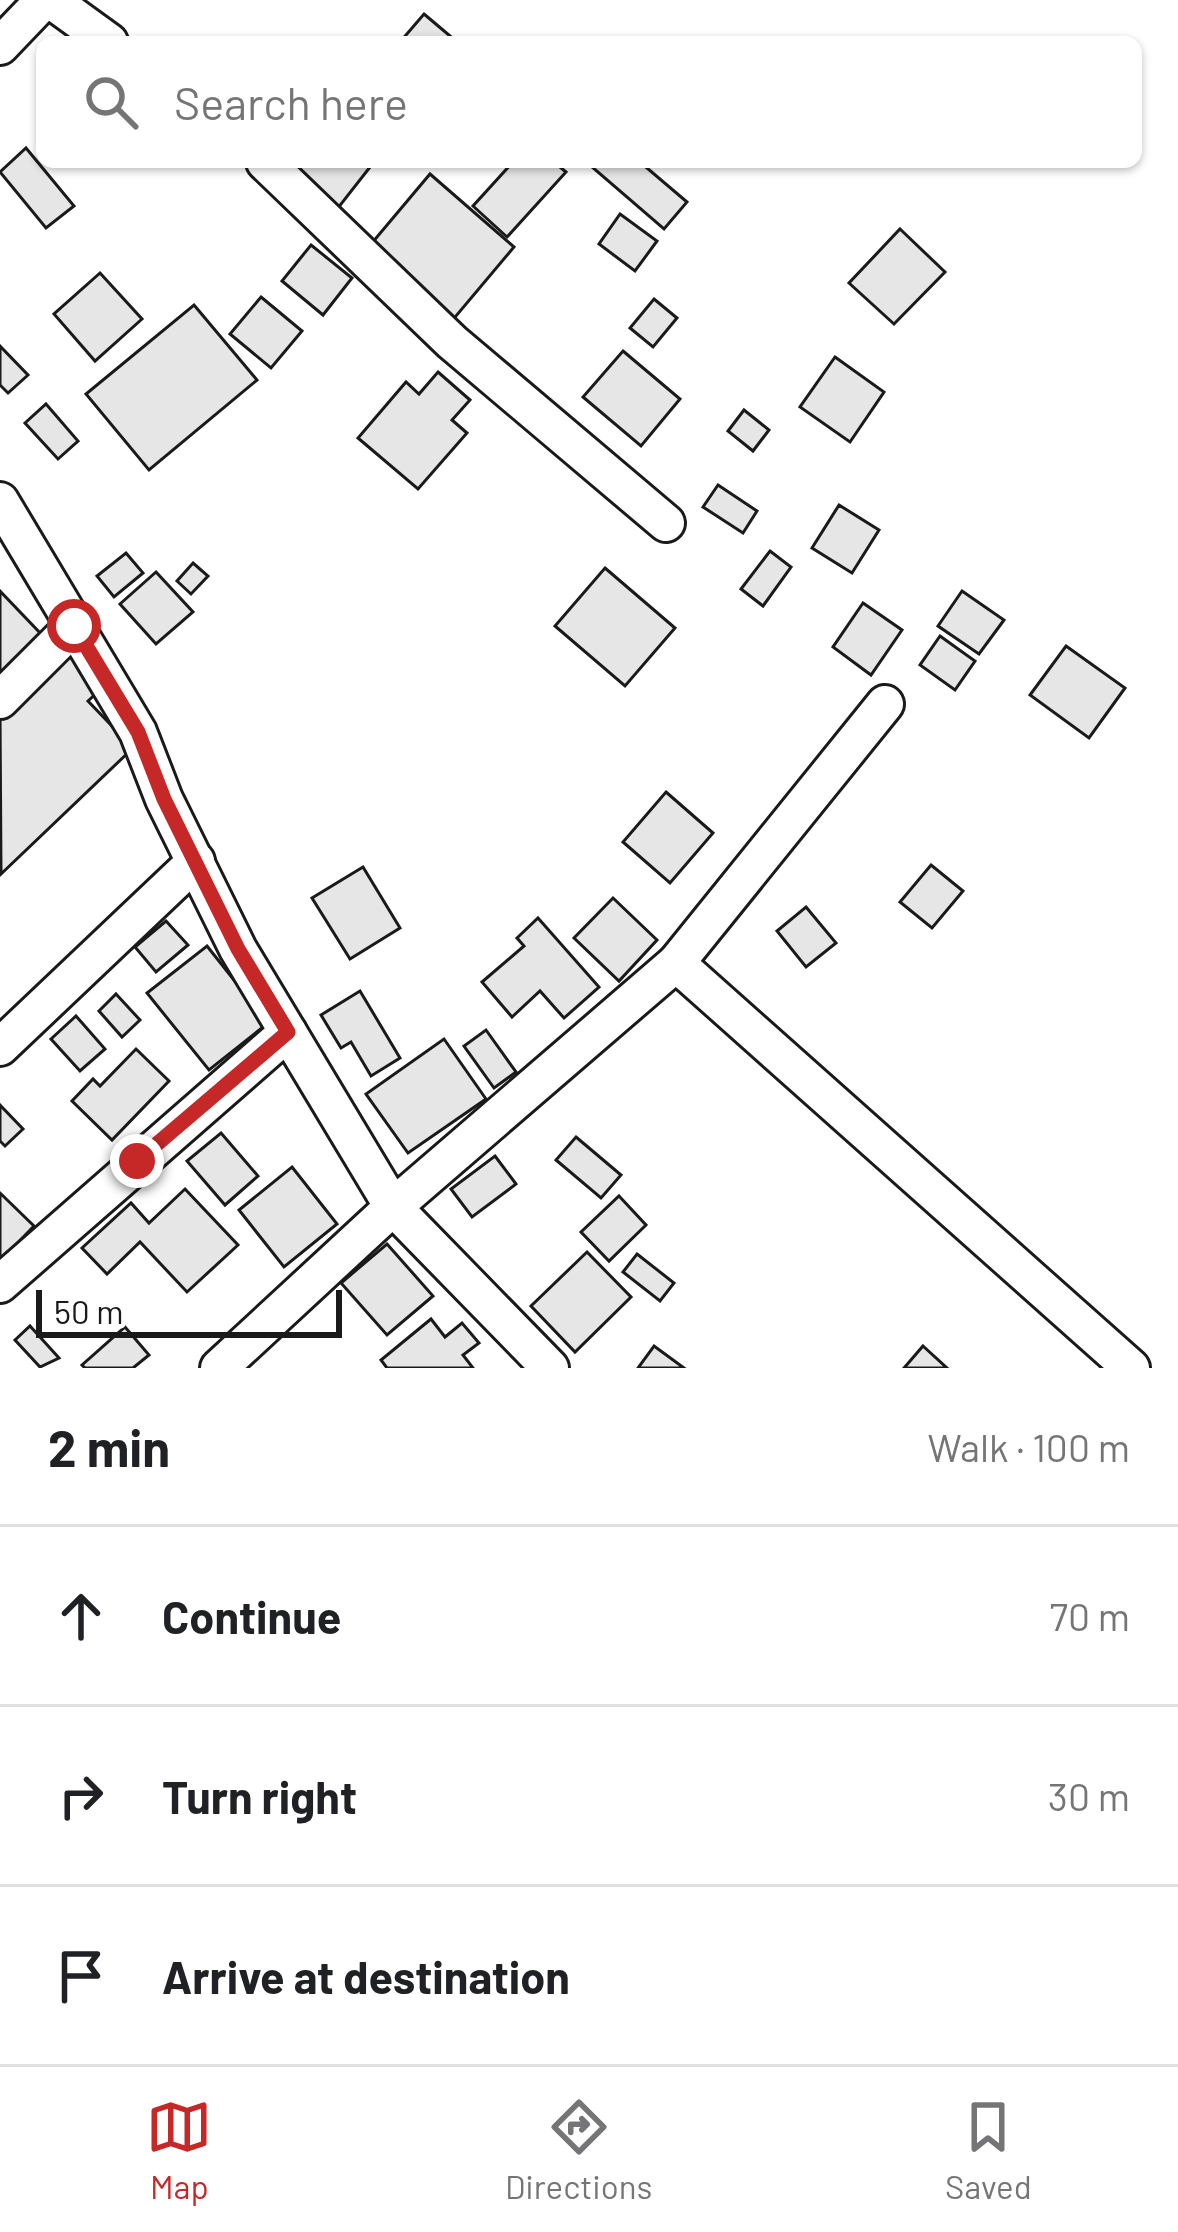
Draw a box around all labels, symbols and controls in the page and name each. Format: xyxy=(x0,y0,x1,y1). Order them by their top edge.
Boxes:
search box xyxy=(36,36,1142,168)
icon: search xyxy=(78,69,144,135)
text: Search here xyxy=(174,75,408,129)
route start xyxy=(47,599,101,653)
route end xyxy=(110,1134,164,1188)
scale bar xyxy=(36,1284,342,1337)
text: 50 m xyxy=(54,1291,124,1331)
text: 2 min xyxy=(48,1416,170,1477)
text: Walk · 100 m xyxy=(928,1423,1130,1470)
icon: ahead xyxy=(48,1583,114,1649)
text: Continue xyxy=(162,1589,341,1643)
text: 70 m xyxy=(1049,1592,1130,1639)
icon: right xyxy=(48,1763,114,1829)
text: Turn right xyxy=(162,1769,357,1823)
text: 30 m xyxy=(1048,1772,1130,1819)
icon: arrive xyxy=(48,1943,114,2009)
text: Arrive at destination xyxy=(162,1949,570,2003)
tab: Map xyxy=(146,2094,212,2206)
tab: Directions xyxy=(505,2094,652,2206)
tab: Saved xyxy=(945,2094,1032,2206)

